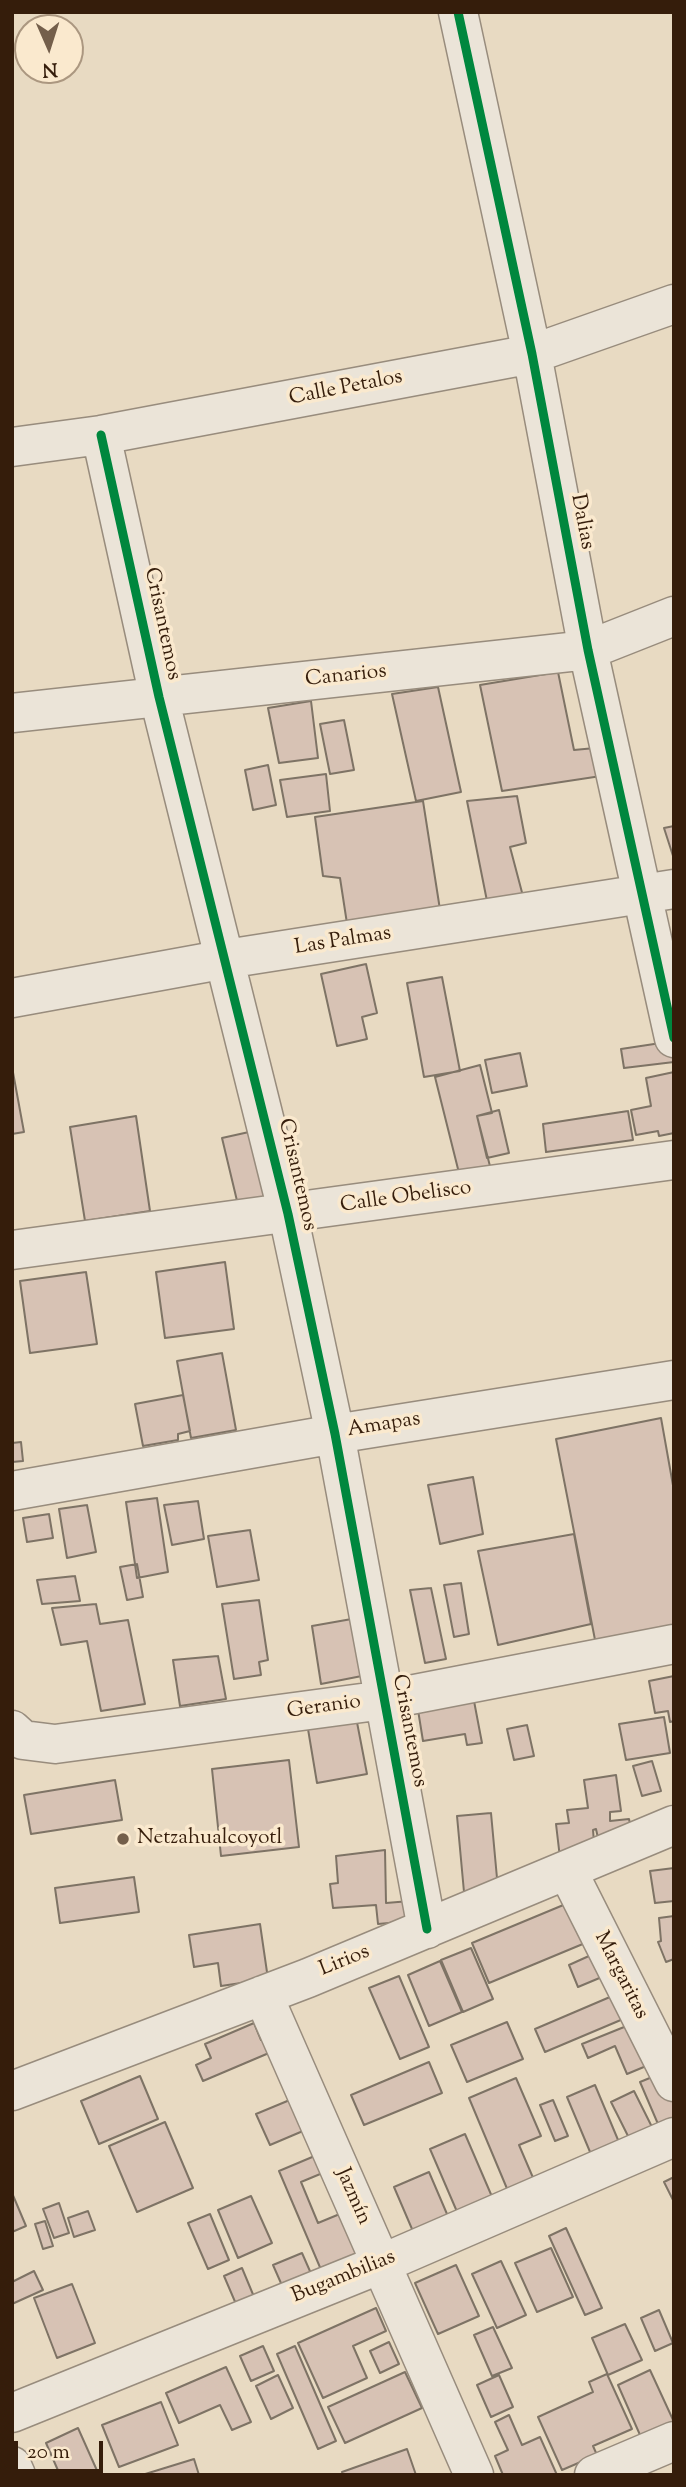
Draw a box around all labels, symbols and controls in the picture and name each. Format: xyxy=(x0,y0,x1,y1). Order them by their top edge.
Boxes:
north arrow xyxy=(14,14,84,84)
text: N xyxy=(42,55,58,82)
street label: Calle Petalos xyxy=(287,366,405,412)
street label: Dalias xyxy=(563,492,599,552)
street label: Crisantemos xyxy=(137,565,185,683)
street label: Canarios xyxy=(304,660,388,694)
street label: Las Palmas xyxy=(293,922,393,962)
street label: Crisantemos xyxy=(271,1116,321,1234)
street label: Calle Obelisco xyxy=(339,1176,473,1220)
street label: Amapas xyxy=(346,1408,422,1444)
street label: Crisantemos xyxy=(385,1672,431,1790)
street label: Geranio xyxy=(285,1690,363,1726)
place label: Netzahualcoyotl xyxy=(137,1826,282,1852)
marker: Netzahualcoyotl xyxy=(115,1831,131,1847)
street label: Margaritas xyxy=(587,1928,653,2024)
street label: Lirios xyxy=(316,1941,374,1983)
street label: Jazmín xyxy=(328,2165,376,2229)
street label: Bugambilias xyxy=(288,2246,400,2310)
scale bar xyxy=(18,2428,107,2472)
text: 20 m xyxy=(27,2438,70,2468)

